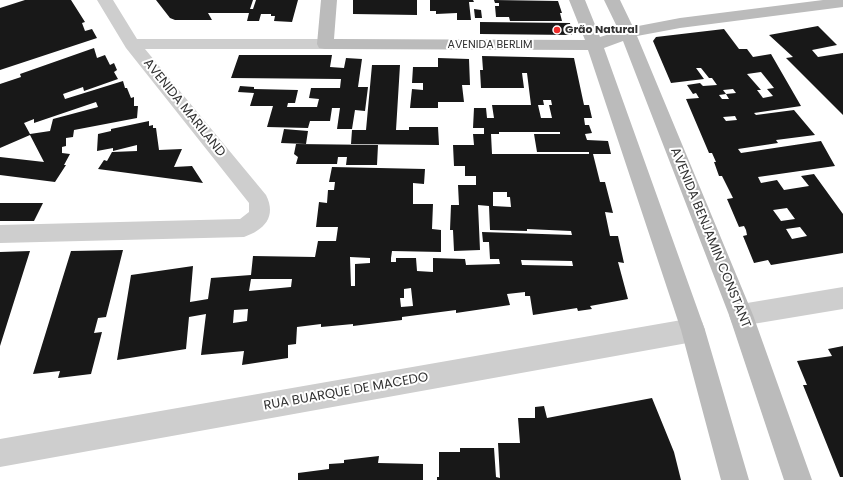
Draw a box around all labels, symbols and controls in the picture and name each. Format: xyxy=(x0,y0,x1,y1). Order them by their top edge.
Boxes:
place label: Grão Natural xyxy=(565,23,638,37)
marker: Grão Natural xyxy=(552,25,562,35)
street label: AVENIDA BERLIM xyxy=(447,38,533,52)
street label: AVENIDA MARILAND xyxy=(140,56,228,160)
street label: AVENIDA BENJAMIN CONSTANT xyxy=(667,145,753,331)
street label: RUA BUARQUE DE MACEDO xyxy=(262,370,430,414)

